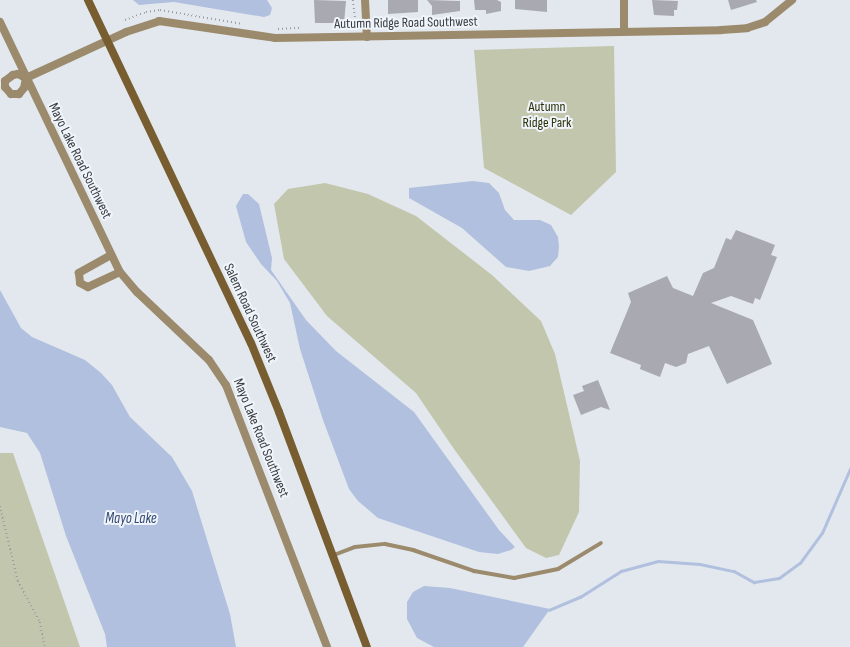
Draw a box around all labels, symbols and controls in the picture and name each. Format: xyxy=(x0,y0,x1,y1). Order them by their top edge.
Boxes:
street label: Autumn Ridge Road Southwest xyxy=(334,13,478,33)
park label: Autumn Ridge Park xyxy=(523,99,571,132)
street label: Mayo Lake Road Southwest xyxy=(45,100,115,222)
street label: Salem Road Southwest xyxy=(220,261,280,365)
street label: Mayo Lake Road Southwest xyxy=(229,376,293,500)
water label: Mayo Lake xyxy=(105,510,157,528)

